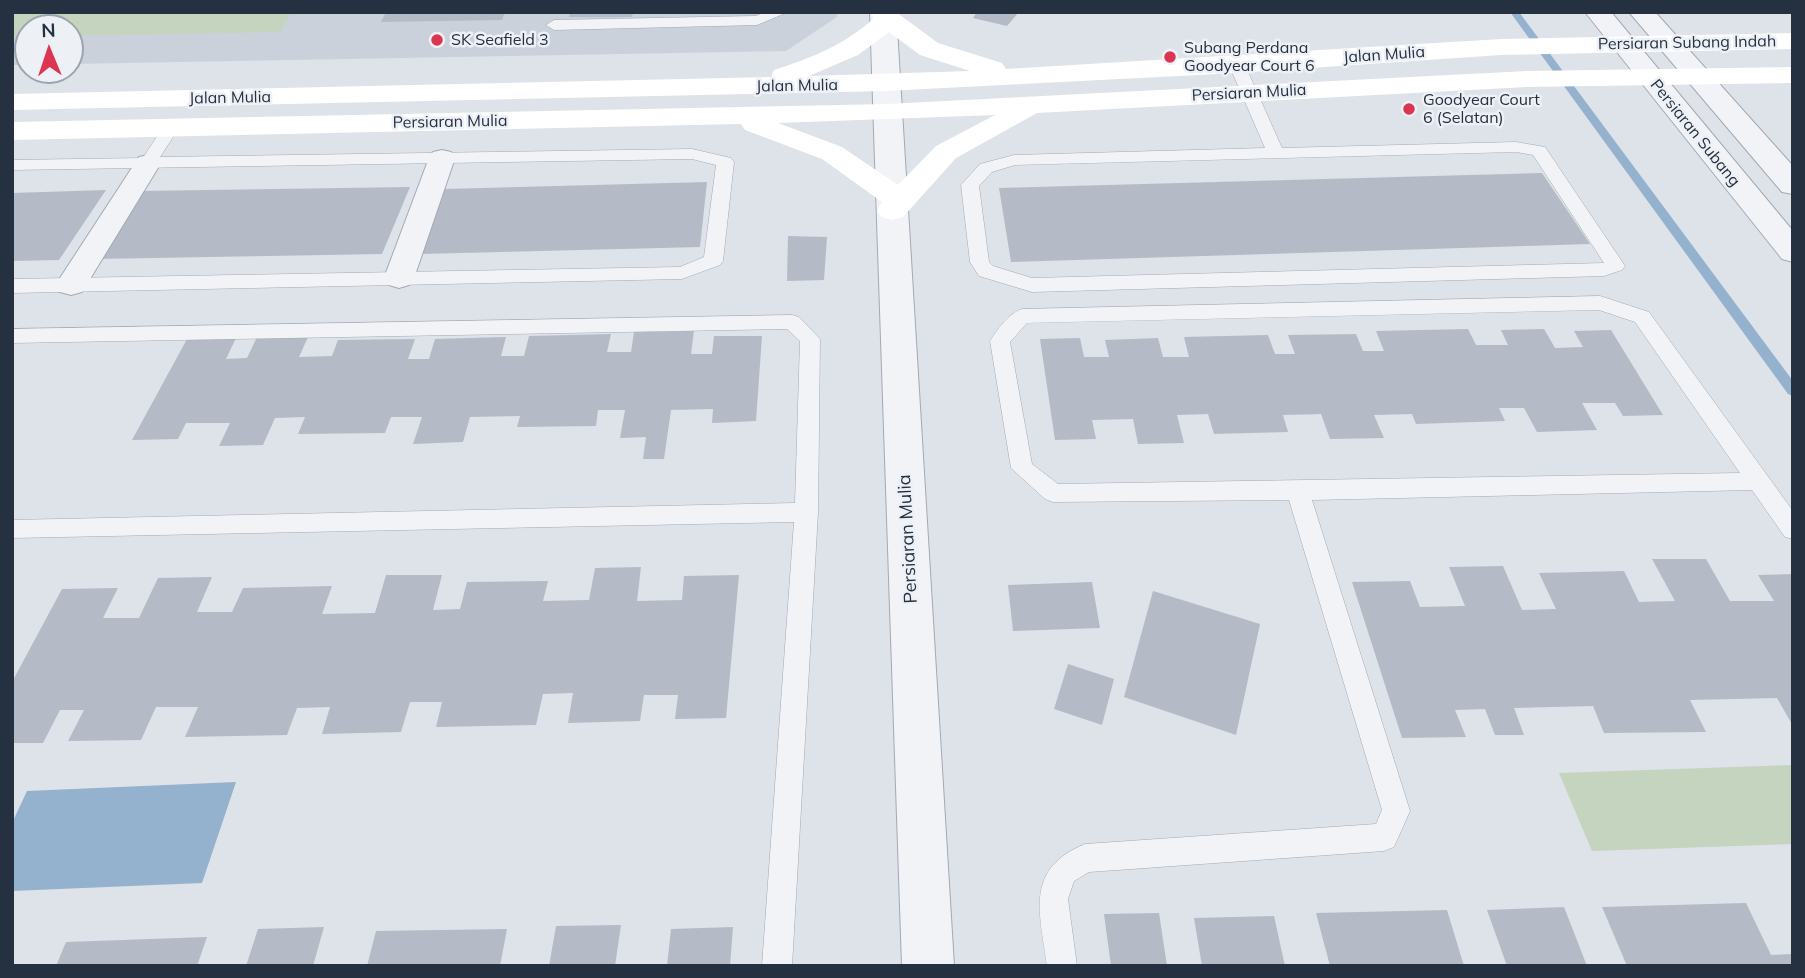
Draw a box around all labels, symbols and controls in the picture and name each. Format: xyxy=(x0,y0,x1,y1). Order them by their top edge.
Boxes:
north arrow xyxy=(14,14,84,84)
text: N xyxy=(41,18,56,42)
place label: SK Seafield 3 xyxy=(451,30,549,50)
marker: SK Seafield 3 xyxy=(429,32,445,48)
street label: Persiaran Subang Indah xyxy=(1598,32,1776,54)
place label: Subang Perdana Goodyear Court 6 xyxy=(1184,38,1315,76)
street label: Jalan Mulia xyxy=(1342,43,1426,67)
marker: Subang Perdana Goodyear Court 6 xyxy=(1162,49,1178,65)
street label: Jalan Mulia xyxy=(756,76,838,96)
street label: Persiaran Subang xyxy=(1646,76,1744,190)
street label: Persiaran Mulia xyxy=(1191,80,1307,106)
street label: Jalan Mulia xyxy=(189,88,271,108)
place label: Goodyear Court 6 (Selatan) xyxy=(1423,90,1540,128)
marker: Goodyear Court 6 (Selatan) xyxy=(1401,101,1417,117)
street label: Persiaran Mulia xyxy=(392,111,508,133)
street label: Persiaran Mulia xyxy=(894,474,922,604)

